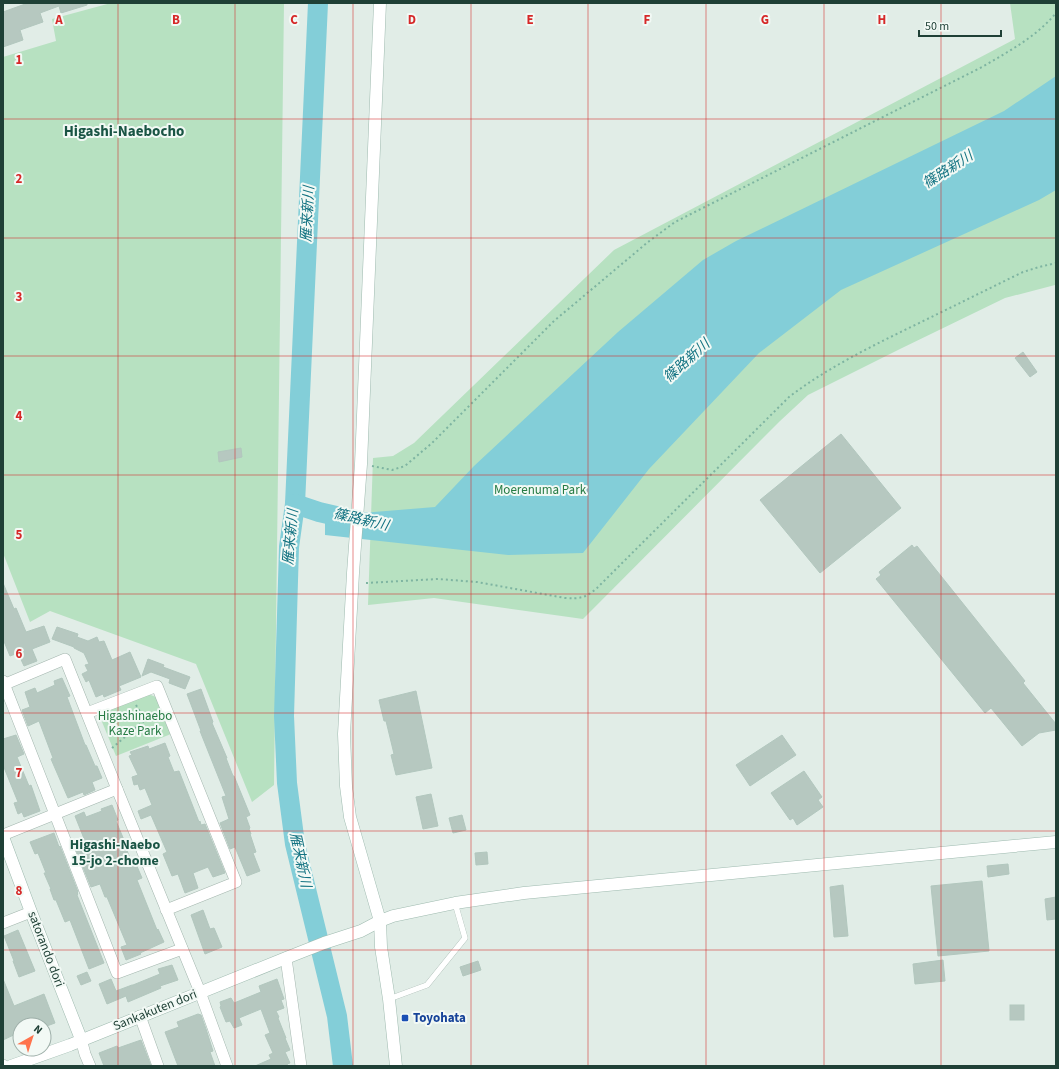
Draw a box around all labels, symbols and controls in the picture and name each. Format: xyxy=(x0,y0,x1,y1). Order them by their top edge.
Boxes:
text: A xyxy=(54,11,63,29)
text: B xyxy=(172,11,180,29)
text: C xyxy=(290,11,298,29)
text: D xyxy=(408,11,416,29)
text: E xyxy=(526,11,534,29)
text: F xyxy=(644,11,651,29)
text: G xyxy=(761,11,769,29)
text: H xyxy=(878,11,886,29)
scale bar xyxy=(919,12,1001,38)
text: 50 m xyxy=(925,18,949,35)
text: 1 xyxy=(16,51,23,69)
district label: Higashi-Naebocho xyxy=(64,121,184,142)
water label: 篠路新川 xyxy=(919,145,979,194)
text: 2 xyxy=(16,170,23,188)
water label: 雁来新川 xyxy=(297,184,320,242)
text: 3 xyxy=(16,288,23,306)
water label: 篠路新川 xyxy=(660,333,716,387)
text: 4 xyxy=(16,407,23,425)
park label: Moerenuma Park xyxy=(494,481,587,499)
water label: 篠路新川 xyxy=(331,504,392,536)
water label: 雁来新川 xyxy=(279,506,304,566)
text: 5 xyxy=(16,526,23,544)
text: 6 xyxy=(16,645,23,663)
park label: Higashinaebo Kaze Park xyxy=(98,707,172,740)
text: 7 xyxy=(16,764,23,782)
water label: 雁来新川 xyxy=(284,831,316,891)
district label: Higashi-Naebo 15-jo 2-chome xyxy=(70,835,160,871)
text: 8 xyxy=(16,882,23,900)
street label: satorando dori xyxy=(23,909,69,989)
street label: Sankakuten dori xyxy=(110,985,200,1035)
place label: Toyohata xyxy=(413,1009,466,1027)
marker: Toyohata xyxy=(400,1013,410,1023)
north arrow xyxy=(12,1017,52,1057)
text: N xyxy=(30,1021,46,1038)

